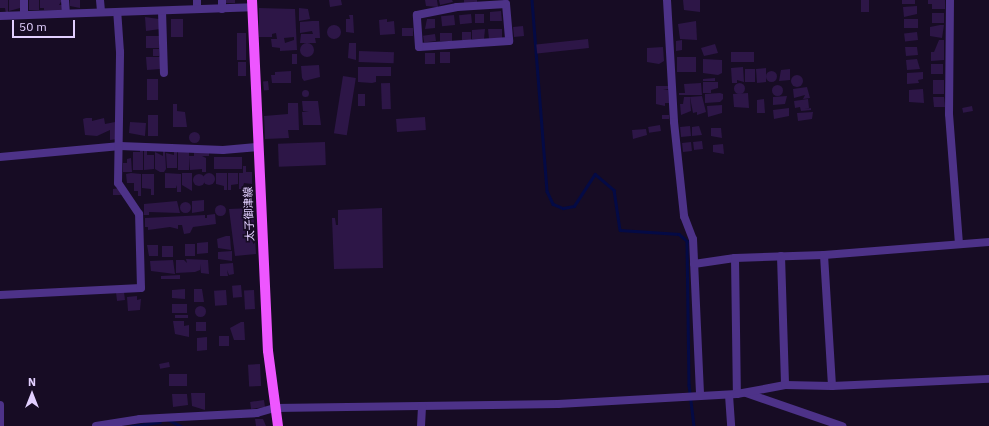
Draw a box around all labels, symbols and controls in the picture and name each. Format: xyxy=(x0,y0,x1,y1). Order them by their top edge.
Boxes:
scale bar xyxy=(14,12,77,38)
text: 50 m xyxy=(19,19,47,34)
street label: 太子御津線 xyxy=(241,186,257,242)
north arrow xyxy=(12,374,52,414)
text: N xyxy=(28,375,36,389)

